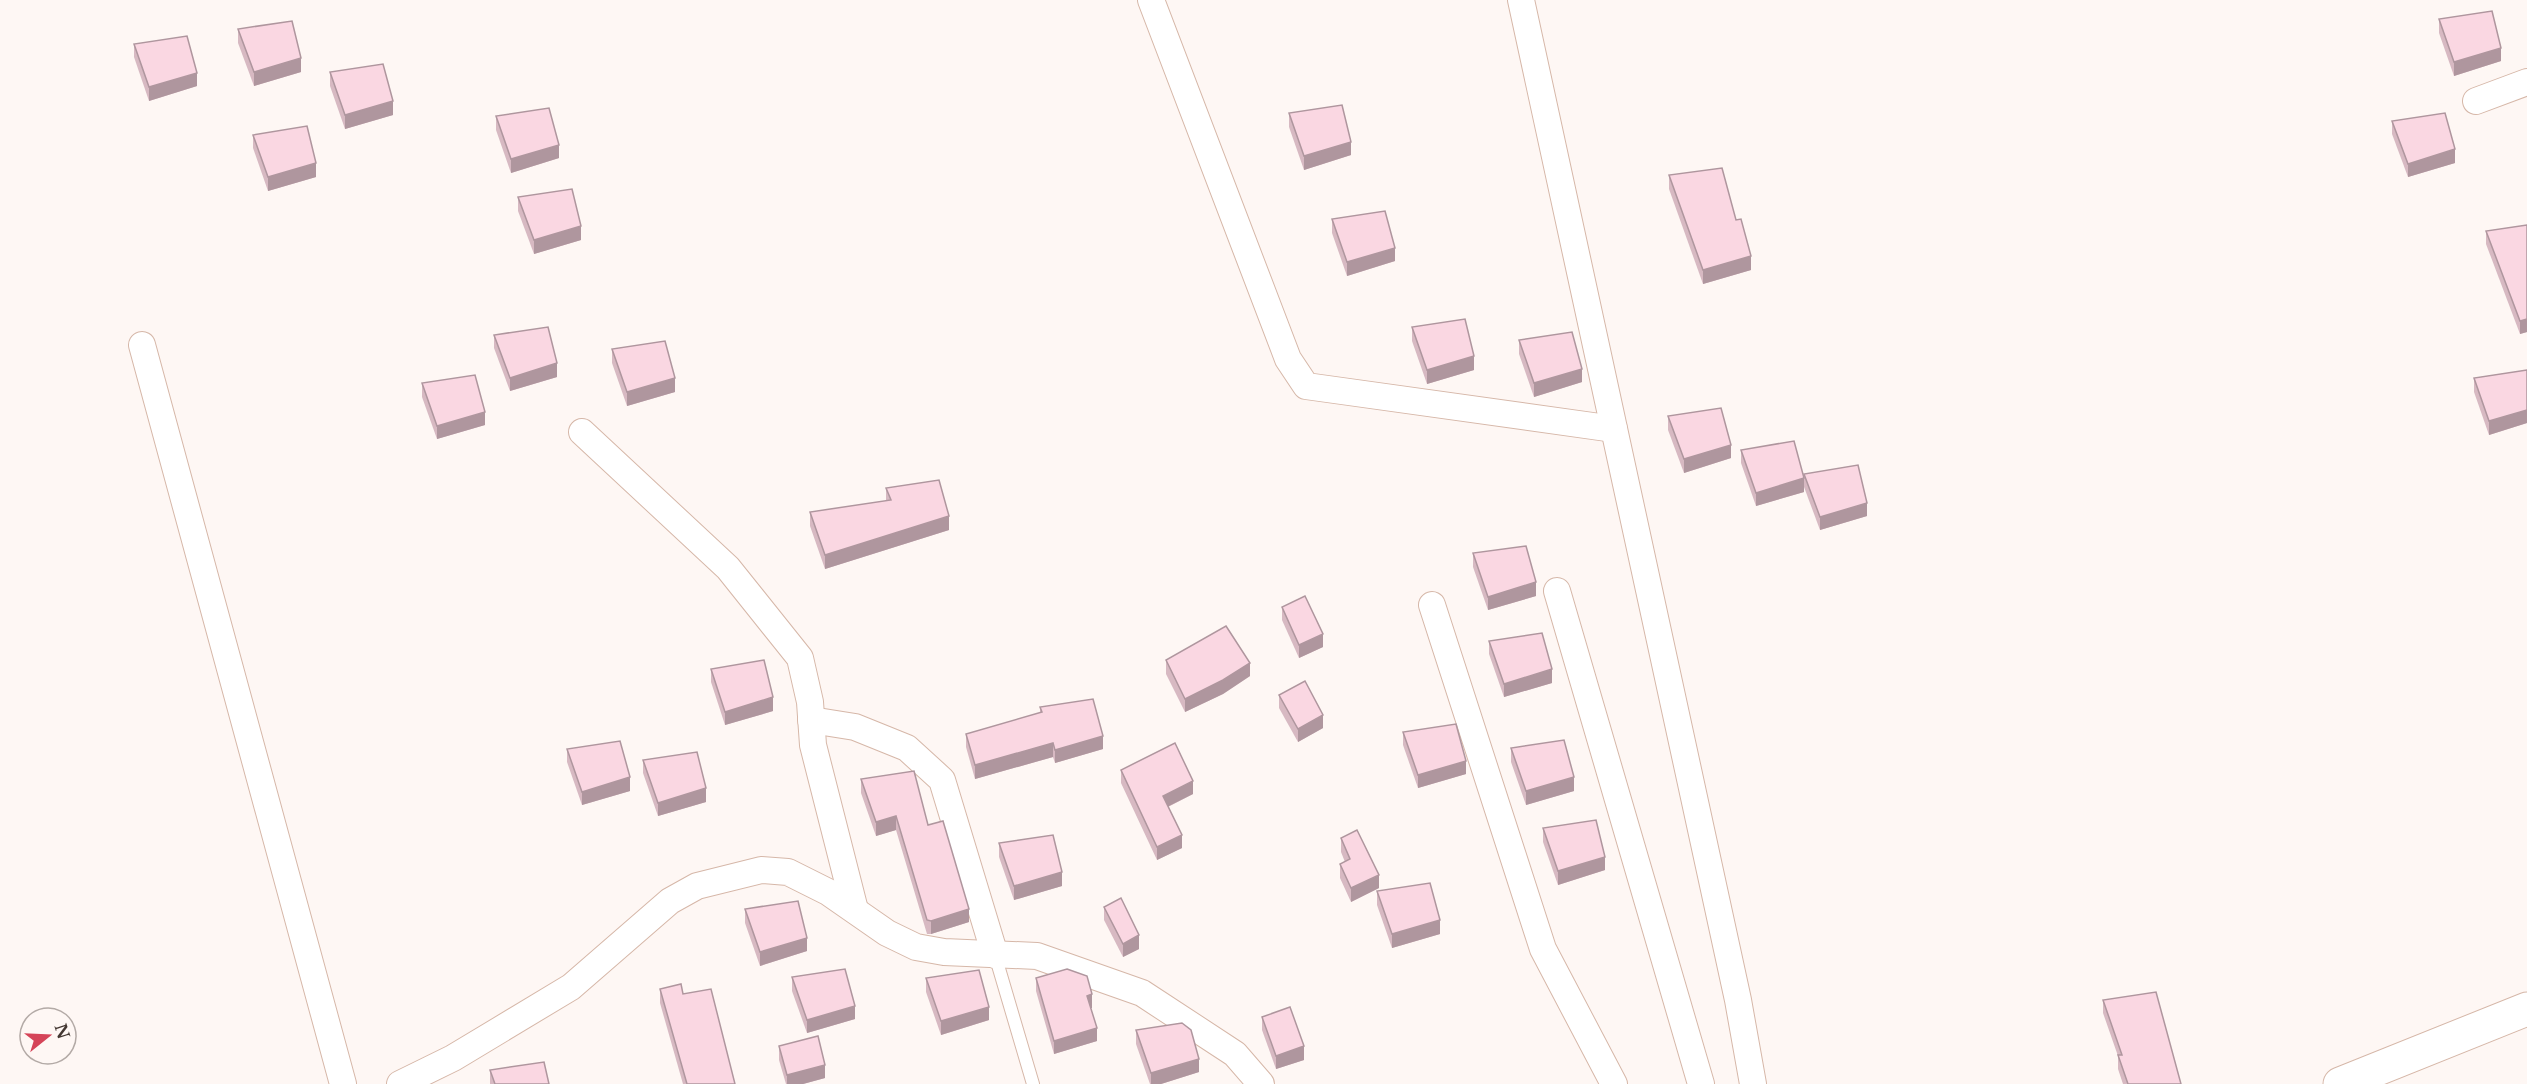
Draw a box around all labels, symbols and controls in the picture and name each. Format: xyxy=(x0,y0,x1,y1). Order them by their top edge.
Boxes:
north arrow xyxy=(18,1006,78,1066)
text: N xyxy=(50,1021,74,1042)

